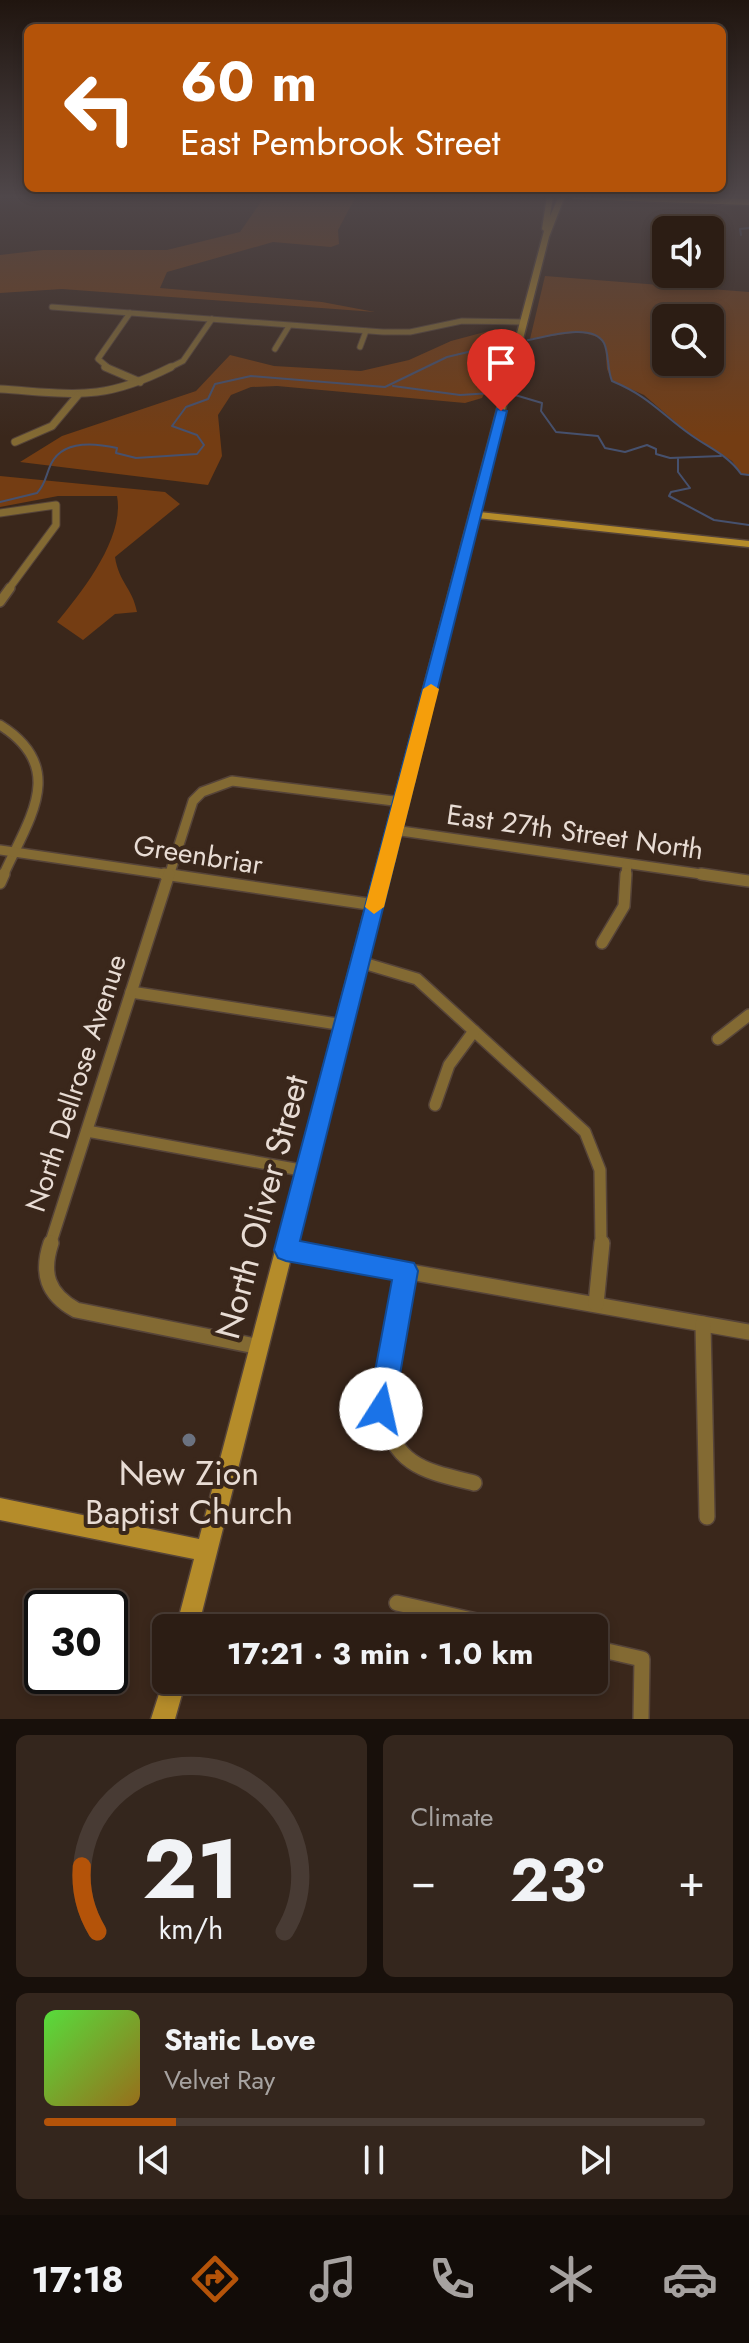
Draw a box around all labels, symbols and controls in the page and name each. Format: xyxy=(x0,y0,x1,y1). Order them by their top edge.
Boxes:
text: 60 m xyxy=(180,41,317,122)
icon: left xyxy=(48,56,152,160)
text: East Pembrook Street xyxy=(180,116,501,168)
map controls xyxy=(652,216,724,376)
button: sound xyxy=(652,216,724,288)
button: search xyxy=(652,304,724,376)
pin xyxy=(467,329,535,411)
icon: arrive xyxy=(479,341,523,385)
street label: East 27th Street North xyxy=(444,794,706,870)
street label: Greenbriar xyxy=(130,825,266,886)
street label: North Dellrose Avenue xyxy=(15,949,137,1217)
street label: North Oliver Street xyxy=(203,1070,321,1344)
position arrow xyxy=(339,1367,423,1451)
marker: New Zion Baptist Church xyxy=(180,1431,198,1449)
place label: New Zion Baptist Church xyxy=(85,1449,293,1537)
speed limit sign: 30 xyxy=(24,1590,128,1694)
text: 17:21 · 3 min · 1.0 km xyxy=(227,1632,533,1675)
text: Climate xyxy=(411,1798,493,1836)
text: 21 xyxy=(143,1809,240,1929)
text: 23° xyxy=(510,1837,604,1924)
text: − xyxy=(411,1849,436,1913)
text: + xyxy=(678,1849,705,1913)
text: km/h xyxy=(159,1908,224,1950)
text: Static Love xyxy=(164,2018,316,2061)
text: Velvet Ray xyxy=(164,2061,275,2099)
icon: previous xyxy=(132,2138,176,2182)
icon: pause xyxy=(352,2138,396,2182)
icon: next xyxy=(573,2138,617,2182)
icon: directions xyxy=(187,2251,243,2307)
icon: music xyxy=(305,2251,361,2307)
icon: phone xyxy=(424,2251,480,2307)
icon: climate xyxy=(543,2251,599,2307)
icon: car xyxy=(662,2251,718,2307)
text: 17:18 xyxy=(31,2253,124,2305)

